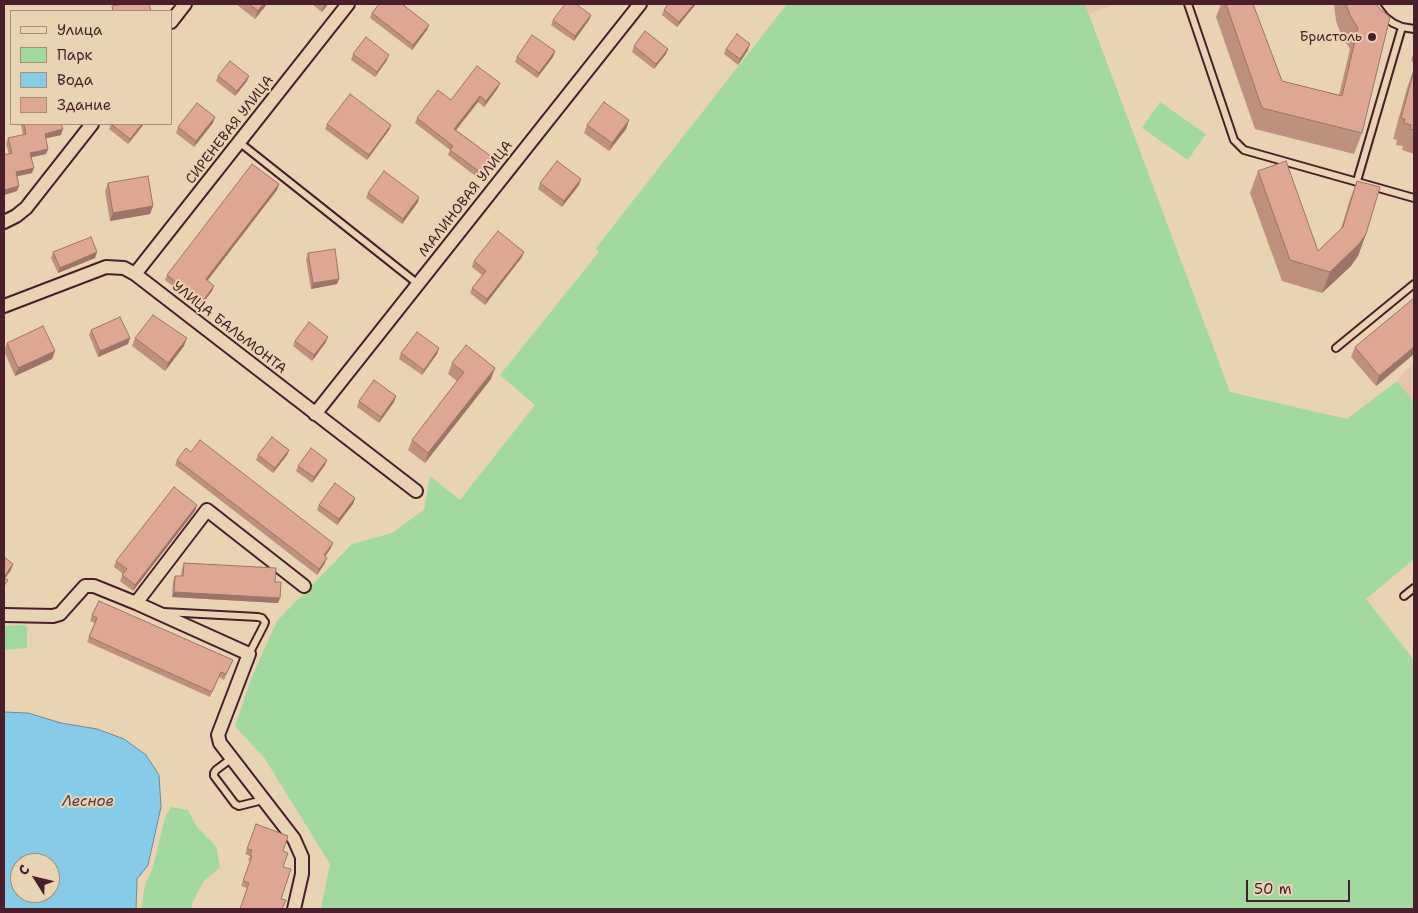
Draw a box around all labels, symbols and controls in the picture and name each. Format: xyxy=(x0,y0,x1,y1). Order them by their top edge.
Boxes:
legend xyxy=(10,10,172,125)
text: Улица xyxy=(57,20,102,40)
place label: Бристоль xyxy=(1299,29,1362,45)
marker: Бристоль xyxy=(1366,31,1378,43)
text: Парк xyxy=(57,45,93,65)
text: Вода xyxy=(57,70,93,90)
street label: СИРЕНЕВАЯ УЛИЦА xyxy=(182,72,278,188)
text: Здание xyxy=(57,95,111,115)
street label: МАЛИНОВАЯ УЛИЦА xyxy=(416,138,516,260)
street label: УЛИЦА БАЛЬМОНТА xyxy=(169,278,289,378)
water label: Лесное xyxy=(62,793,114,811)
north arrow xyxy=(10,853,60,903)
text: С xyxy=(14,861,33,879)
scale bar xyxy=(1248,870,1352,902)
text: 50 m xyxy=(1254,879,1292,899)

